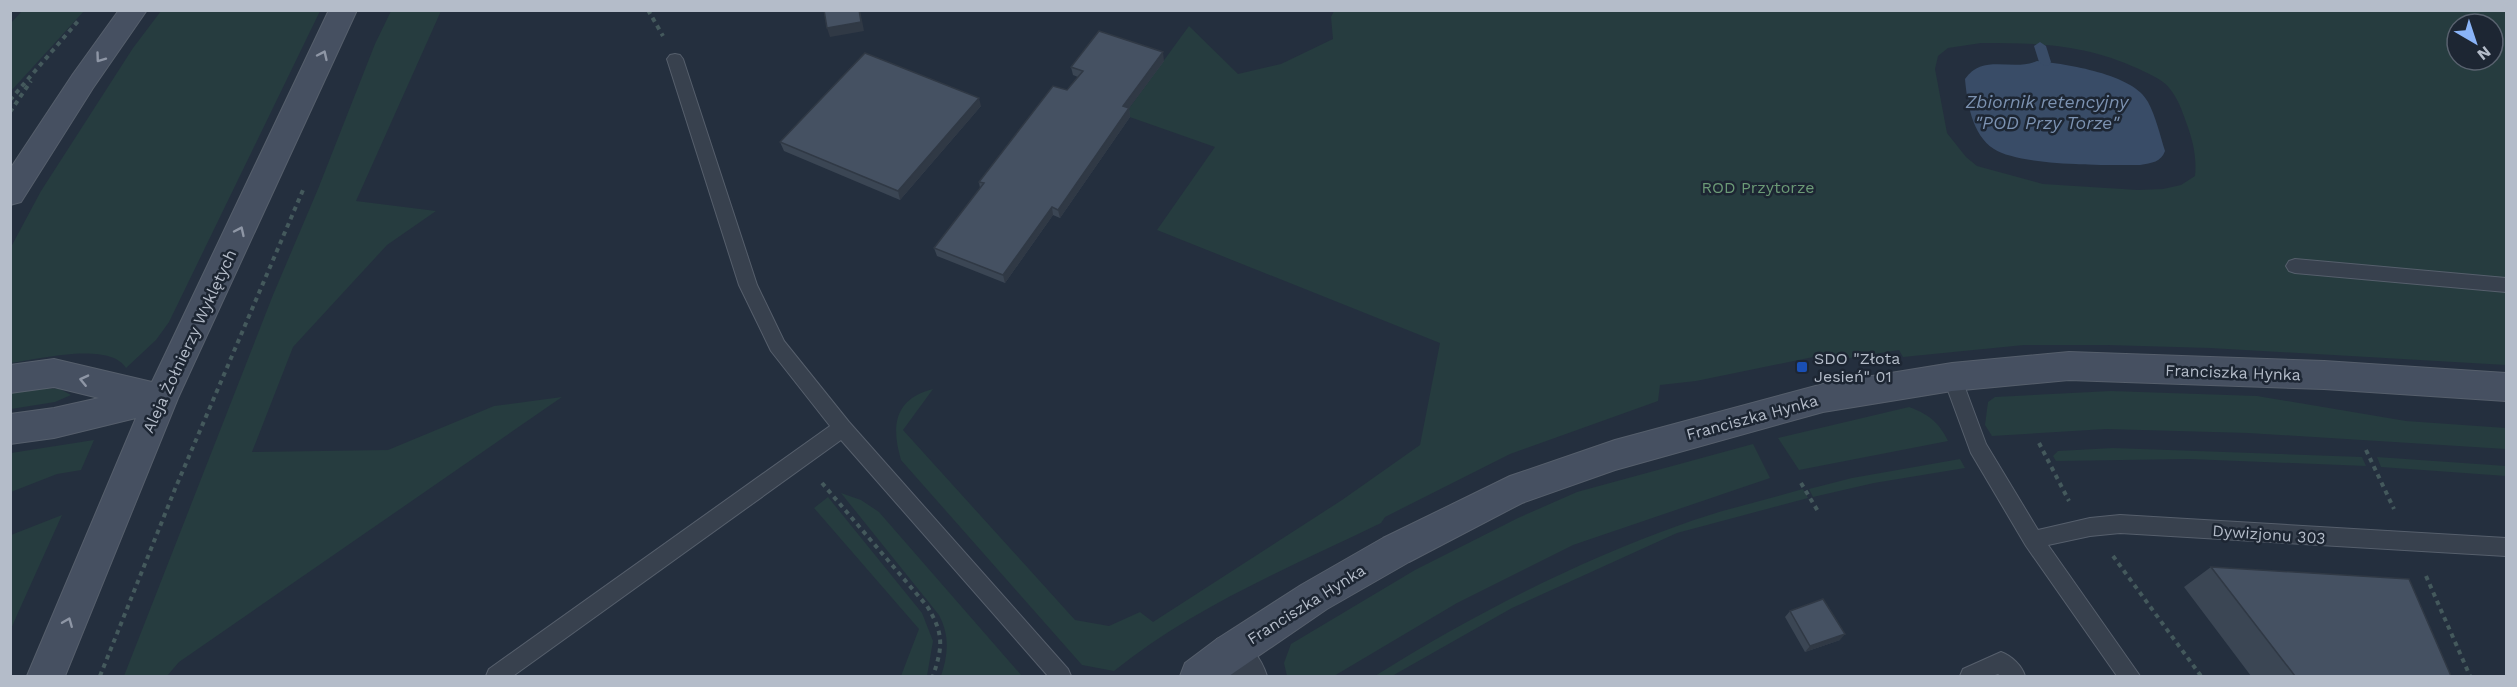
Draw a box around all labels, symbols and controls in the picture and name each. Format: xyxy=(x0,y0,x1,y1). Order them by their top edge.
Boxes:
north arrow xyxy=(2445,12,2505,72)
text: N xyxy=(2474,42,2495,64)
one-way arrow xyxy=(315,50,327,61)
one-way arrow xyxy=(96,51,107,62)
water label: Zbiornik retencyjny "POD Przy Torze" xyxy=(1965,91,2130,133)
park label: ROD Przytorze xyxy=(1701,178,1815,197)
one-way arrow xyxy=(232,227,244,238)
street label: Aleja Żołnierzy Wyklętych xyxy=(139,246,240,436)
place label: SDO "Złota Jesień" 01 xyxy=(1814,349,1900,386)
marker: SDO "Złota Jesień" 01 xyxy=(1795,360,1809,374)
street label: Franciszka Hynka xyxy=(2165,361,2301,384)
one-way arrow xyxy=(79,374,89,387)
street label: Franciszka Hynka xyxy=(1684,391,1820,444)
street label: Dywizjonu 303 xyxy=(2212,521,2326,548)
street label: Franciszka Hynka xyxy=(1244,560,1369,648)
one-way arrow xyxy=(61,618,74,628)

